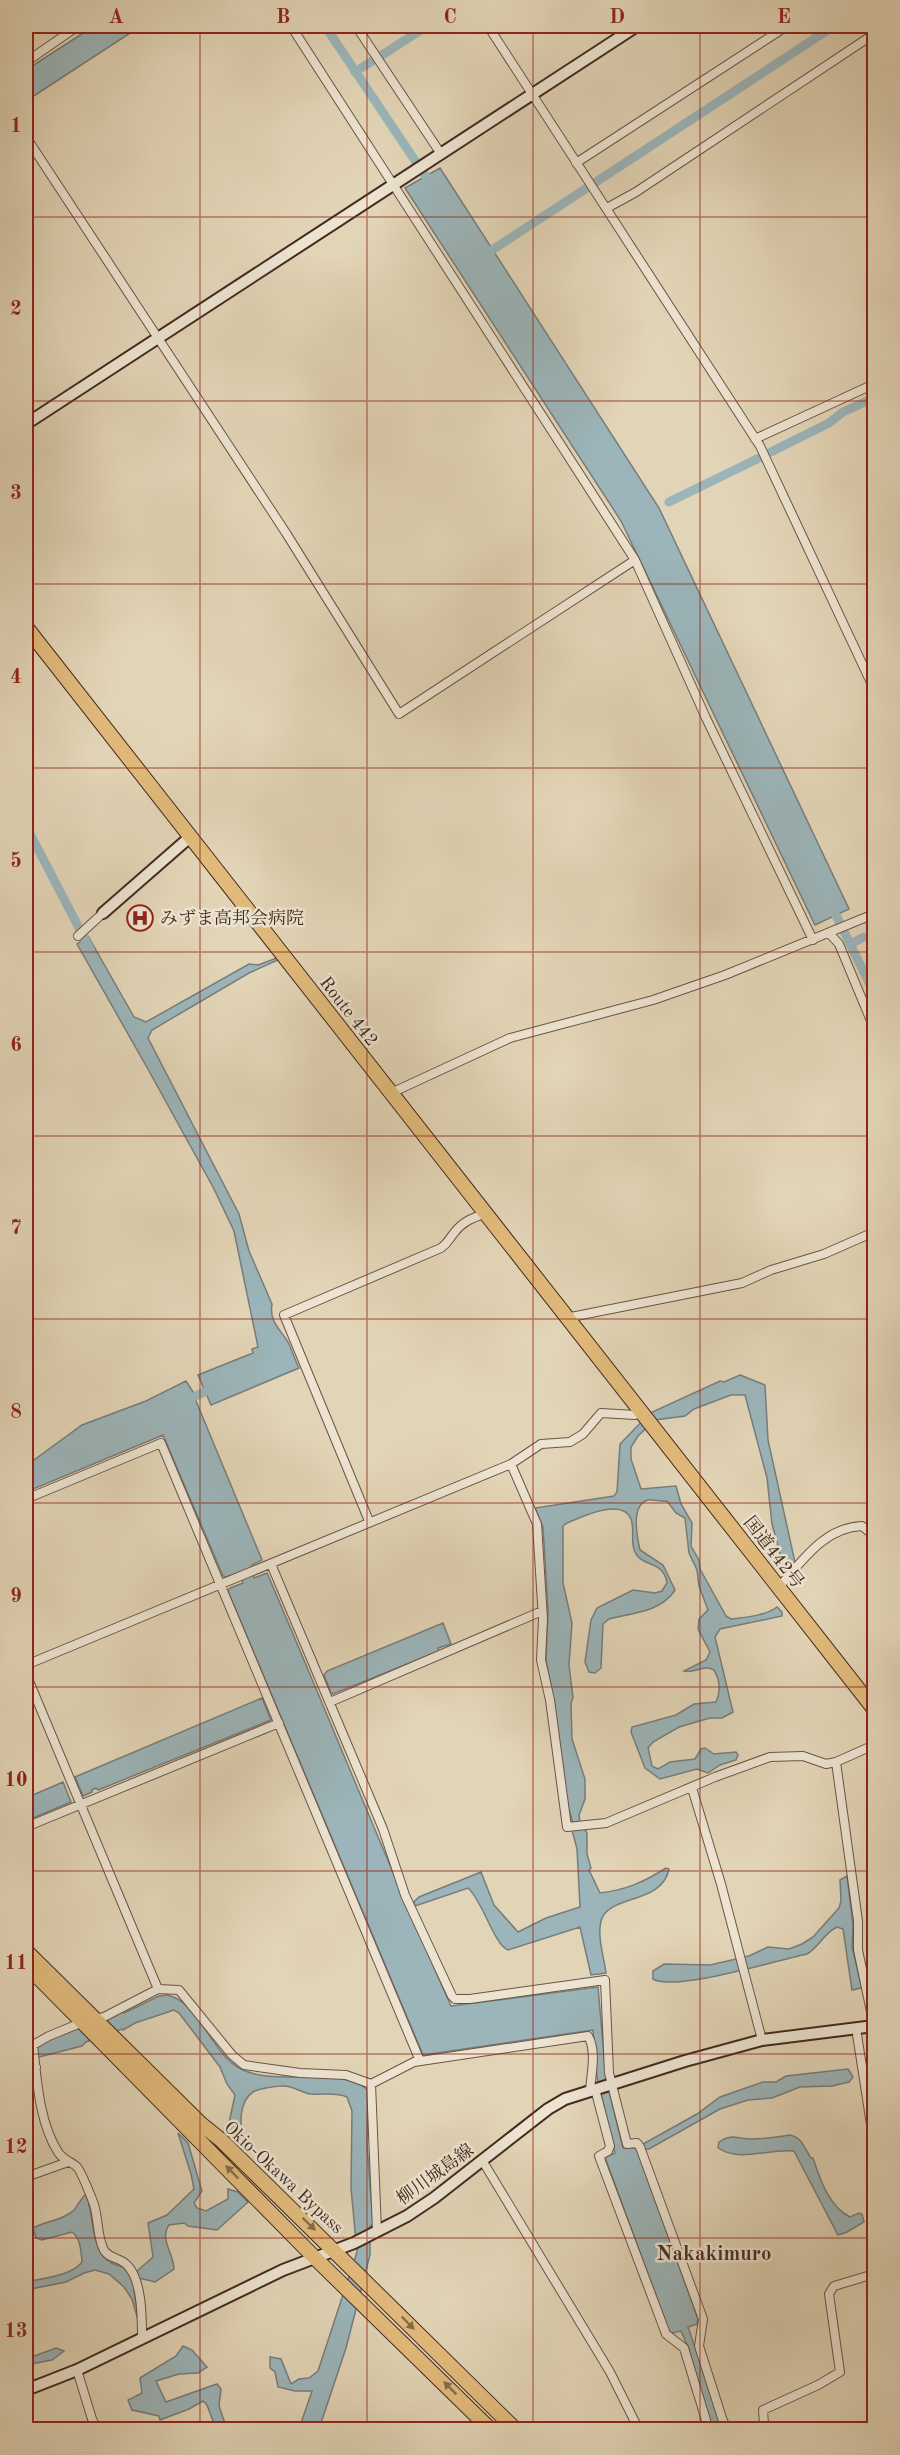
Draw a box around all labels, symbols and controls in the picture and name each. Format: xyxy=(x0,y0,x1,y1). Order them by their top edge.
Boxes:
text: A xyxy=(108,8,124,28)
text: B xyxy=(276,8,290,28)
text: C xyxy=(443,8,457,28)
text: D xyxy=(609,8,625,28)
text: E xyxy=(777,8,791,28)
text: 1 xyxy=(10,117,22,137)
text: 2 xyxy=(10,300,22,320)
text: 3 xyxy=(10,484,22,504)
text: 4 xyxy=(10,668,22,688)
text: 5 xyxy=(10,851,22,872)
hospital icon: みずま高邦会病院 xyxy=(125,903,155,933)
place label: みずま高邦会病院 xyxy=(160,908,304,928)
street label: Route 442 xyxy=(316,974,381,1050)
text: 6 xyxy=(10,1036,22,1056)
text: 7 xyxy=(10,1219,22,1239)
text: 8 xyxy=(10,1403,22,1423)
street label: 国道442号 xyxy=(740,1512,808,1592)
text: 9 xyxy=(10,1587,22,1607)
text: 10 xyxy=(4,1771,28,1791)
text: 11 xyxy=(4,1954,28,1974)
street label: Okio-Okawa Bypass xyxy=(220,2118,347,2238)
text: 12 xyxy=(4,2138,28,2158)
street label: 柳川城島線 xyxy=(393,2139,477,2209)
one-way arrow xyxy=(225,2165,239,2180)
one-way arrow xyxy=(301,2217,315,2231)
district label: Nakakimuro xyxy=(656,2244,772,2265)
one-way arrow xyxy=(400,2315,414,2329)
text: 13 xyxy=(4,2322,28,2342)
one-way arrow xyxy=(443,2382,457,2396)

